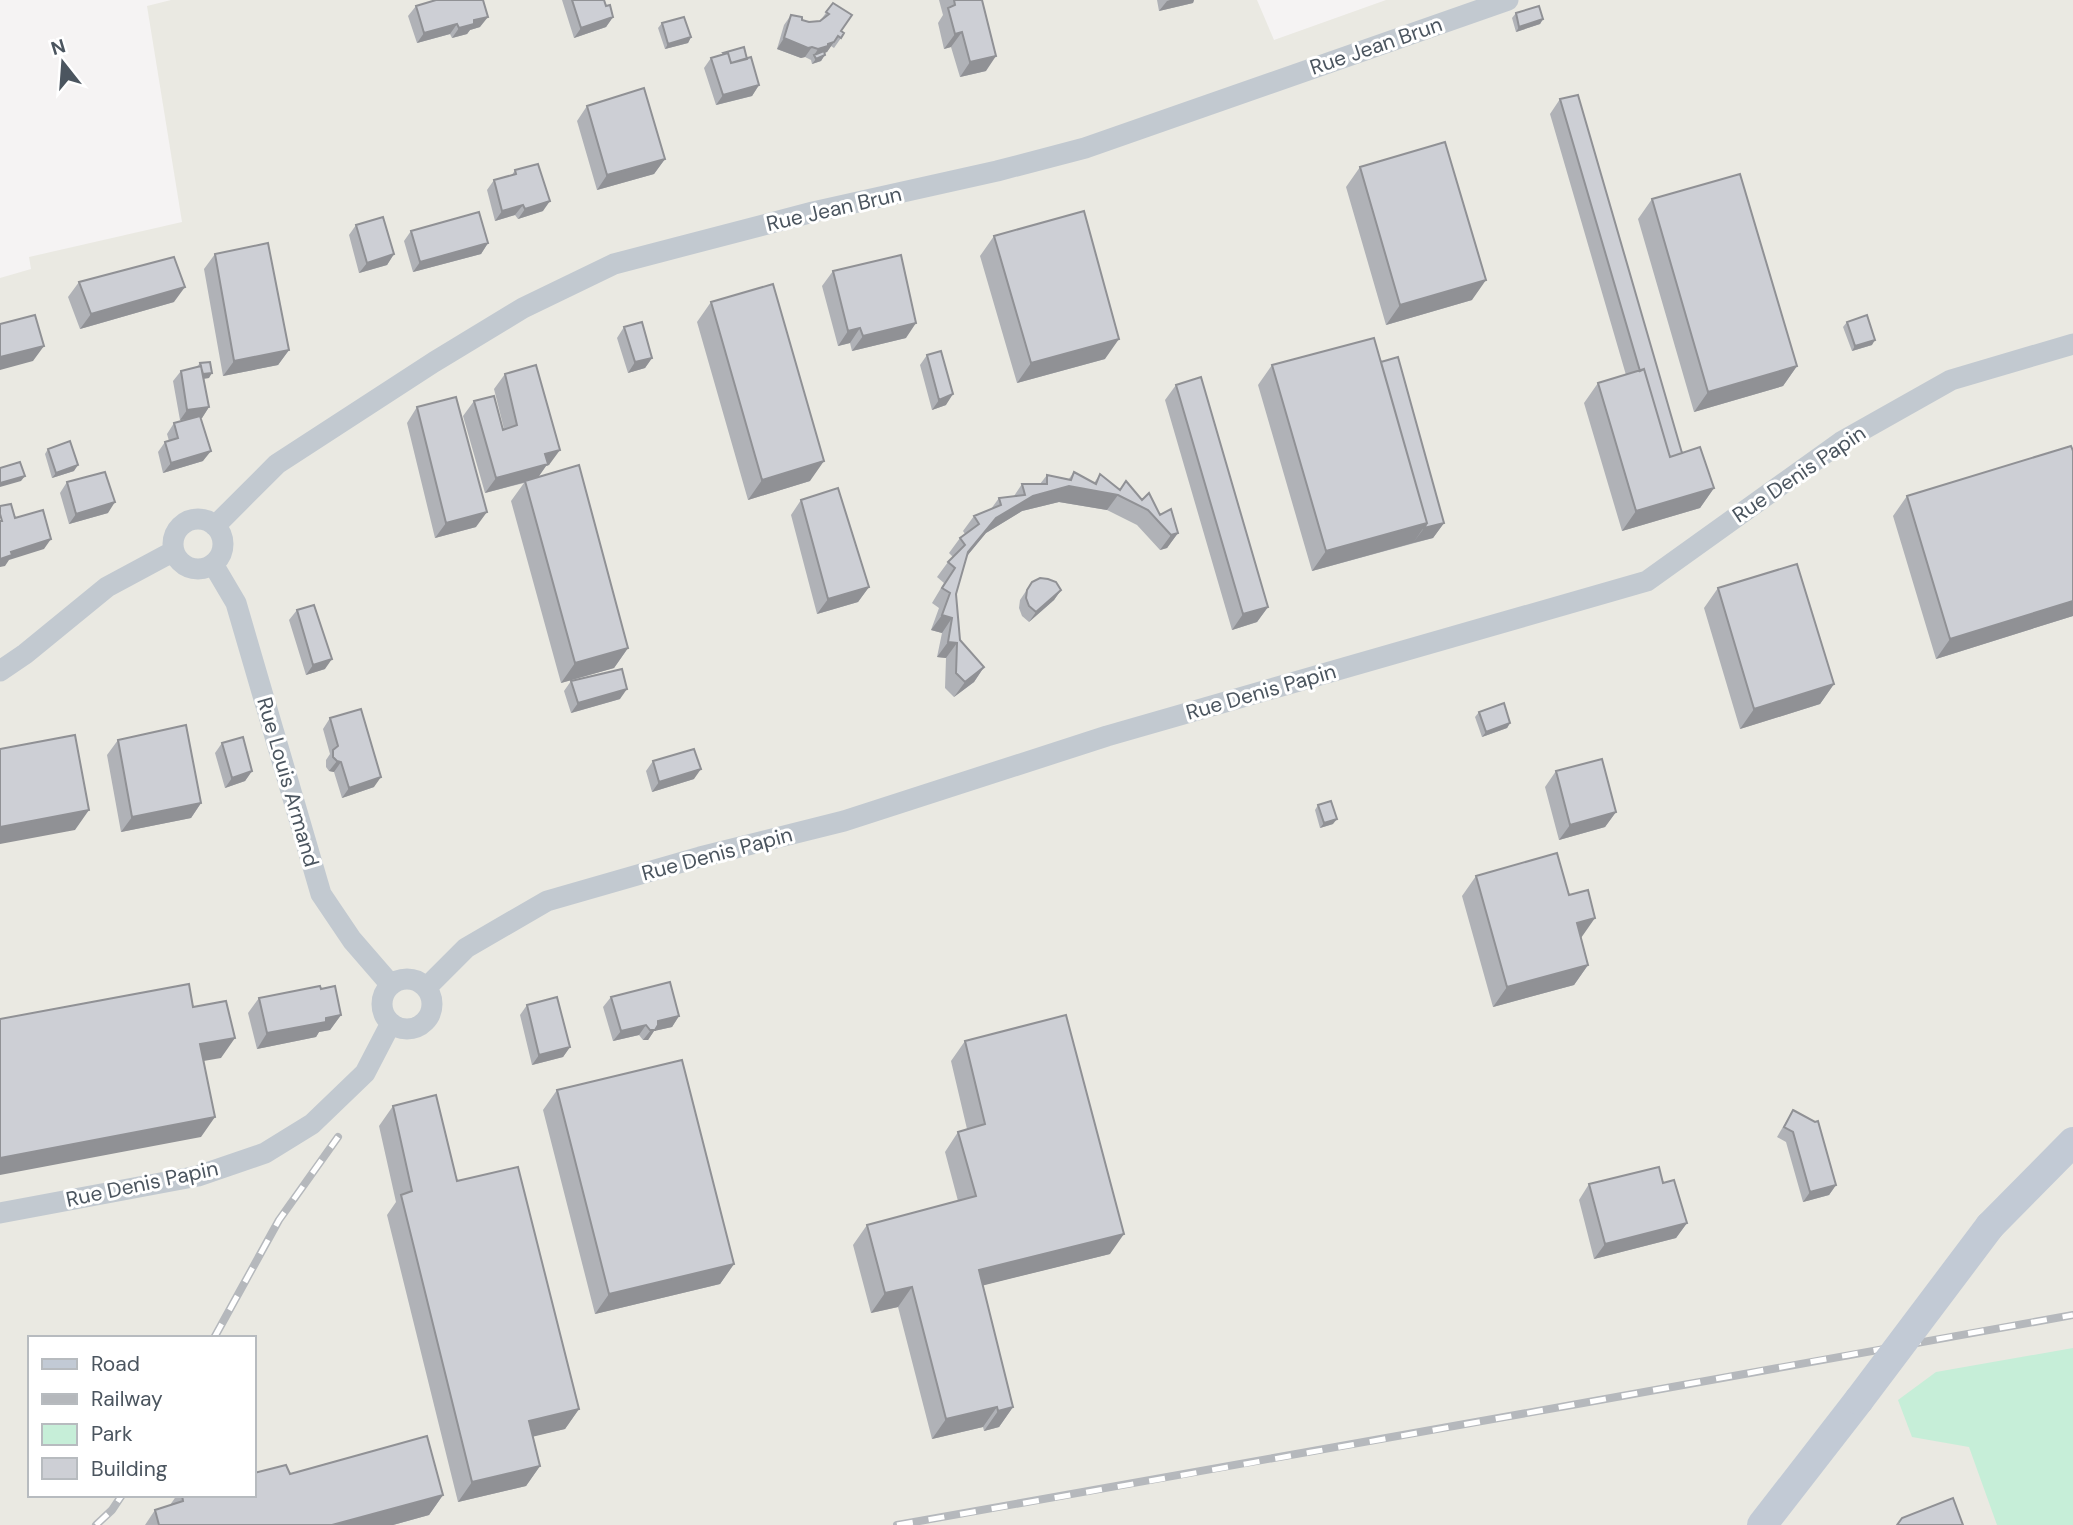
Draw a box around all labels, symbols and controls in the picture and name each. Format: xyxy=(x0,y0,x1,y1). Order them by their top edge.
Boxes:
street label: Rue Jean Brun xyxy=(1306,10,1446,82)
north arrow xyxy=(28,28,98,98)
text: N xyxy=(48,33,68,61)
street label: Rue Jean Brun xyxy=(764,180,904,238)
street label: Rue Denis Papin xyxy=(1727,419,1871,529)
street label: Rue Denis Papin xyxy=(1183,657,1339,727)
street label: Rue Louis Armand xyxy=(250,694,326,870)
street label: Rue Denis Papin xyxy=(639,820,795,888)
street label: Rue Denis Papin xyxy=(63,1154,221,1214)
legend xyxy=(28,1336,256,1497)
text: Road xyxy=(91,1350,140,1378)
text: Railway xyxy=(91,1385,163,1413)
text: Park xyxy=(91,1420,133,1448)
text: Building xyxy=(91,1455,168,1483)

